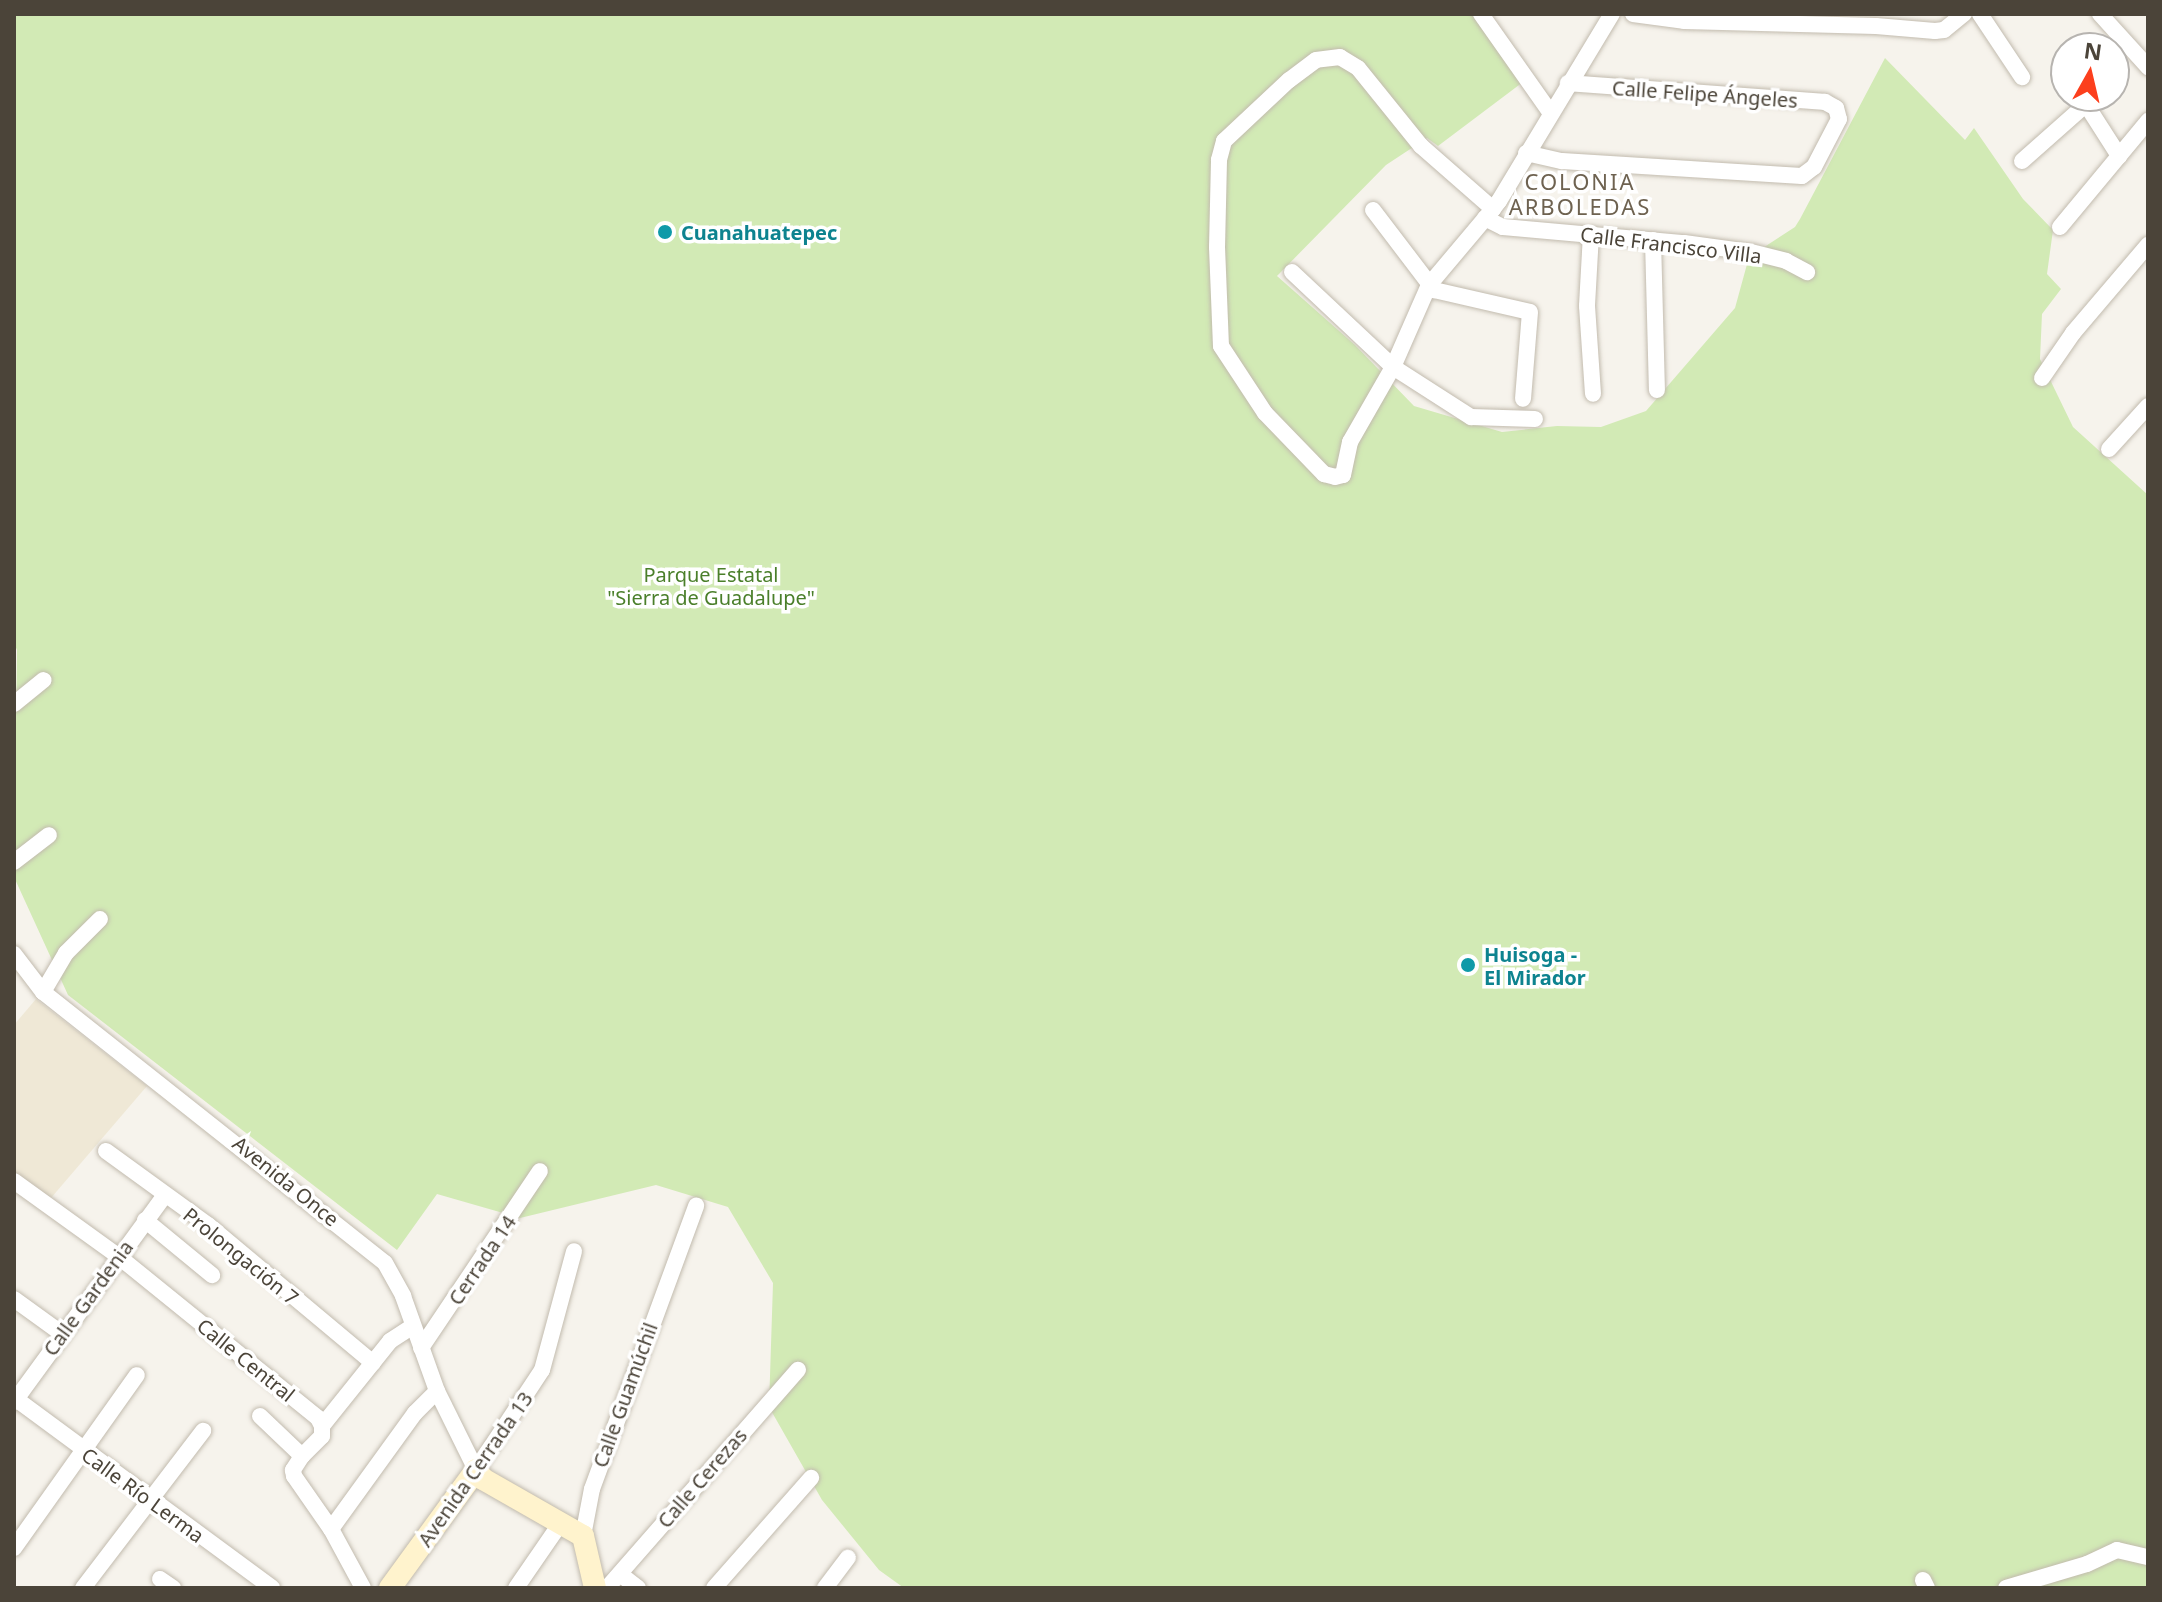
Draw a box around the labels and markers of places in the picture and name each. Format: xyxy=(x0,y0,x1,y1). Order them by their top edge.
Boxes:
place label: Cuanahuatepec xyxy=(681,220,837,244)
marker: Cuanahuatepec xyxy=(656,223,674,241)
place label: Huisoga - El Mirador xyxy=(1484,942,1586,989)
marker: Huisoga - El Mirador xyxy=(1459,956,1477,974)

